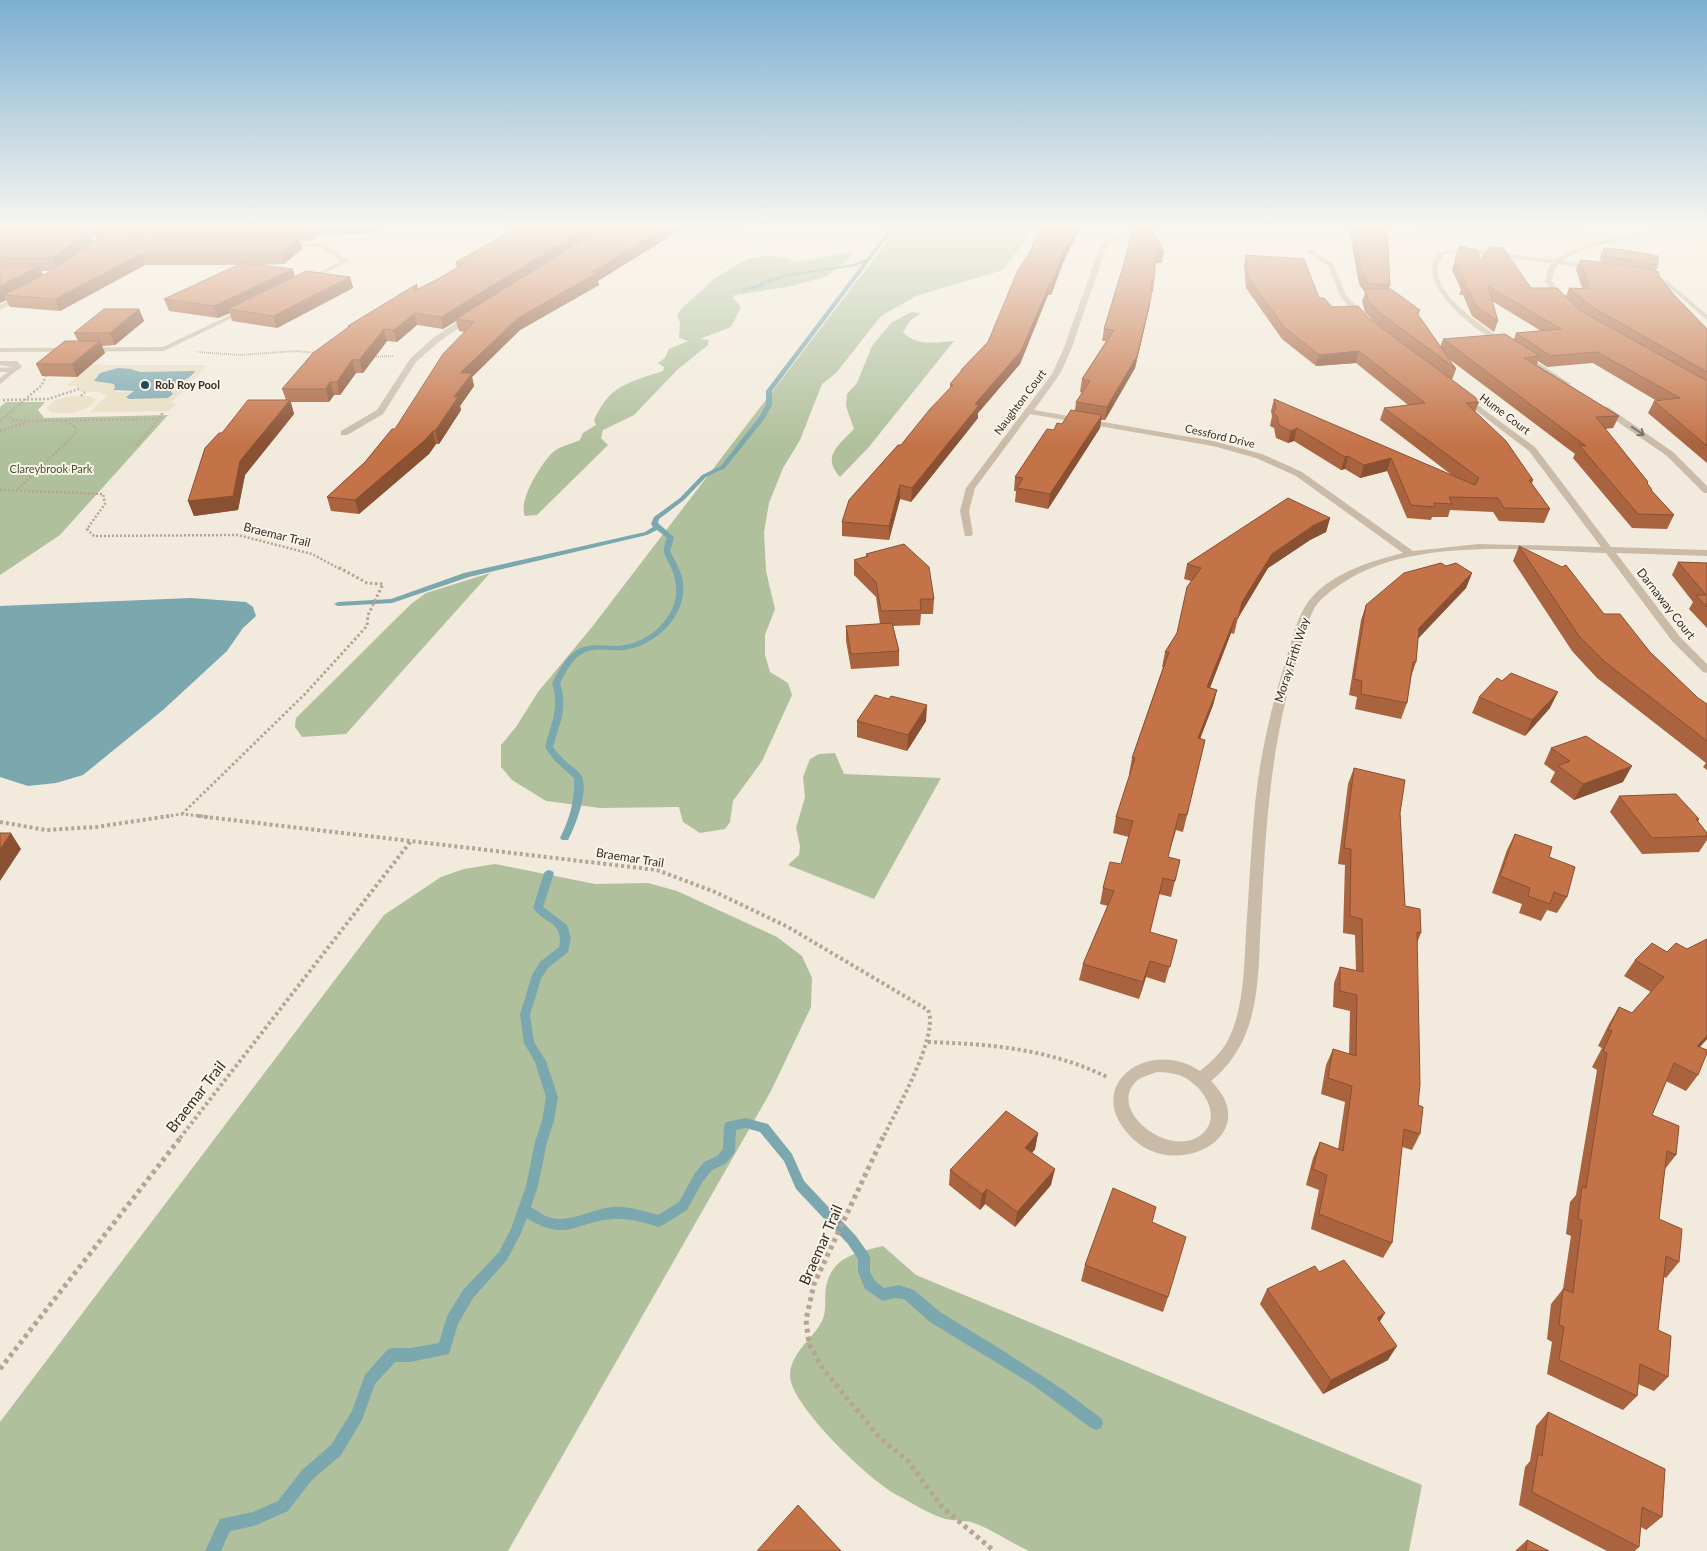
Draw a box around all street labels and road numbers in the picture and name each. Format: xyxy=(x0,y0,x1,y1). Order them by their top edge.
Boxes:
street label: Naughton Court xyxy=(991,366,1048,437)
street label: Hume Court xyxy=(1478,390,1533,437)
street label: Cessford Drive xyxy=(1184,421,1257,450)
street label: Braemar Trail xyxy=(242,519,312,550)
street label: Darnaway Court xyxy=(1634,565,1699,643)
street label: Moray Firth Way xyxy=(1271,615,1313,704)
street label: Braemar Trail xyxy=(595,845,665,870)
street label: Braemar Trail xyxy=(162,1057,229,1136)
street label: Braemar Trail xyxy=(794,1202,846,1287)

